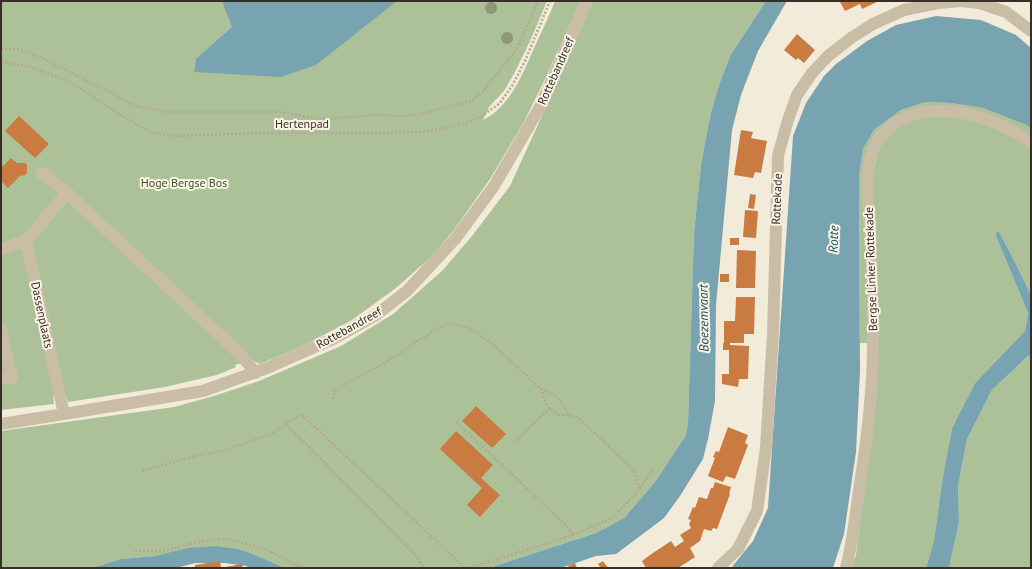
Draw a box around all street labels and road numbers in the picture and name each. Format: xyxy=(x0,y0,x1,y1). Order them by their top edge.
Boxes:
street label: Rottebandreef xyxy=(534,34,578,107)
street label: Hertenpad xyxy=(275,116,329,131)
street label: Rottekade xyxy=(768,173,785,225)
street label: Bergse Linker Rottekade xyxy=(861,207,880,331)
street label: Dassenplaats xyxy=(28,280,57,350)
street label: Rottebandreef xyxy=(313,303,385,352)

